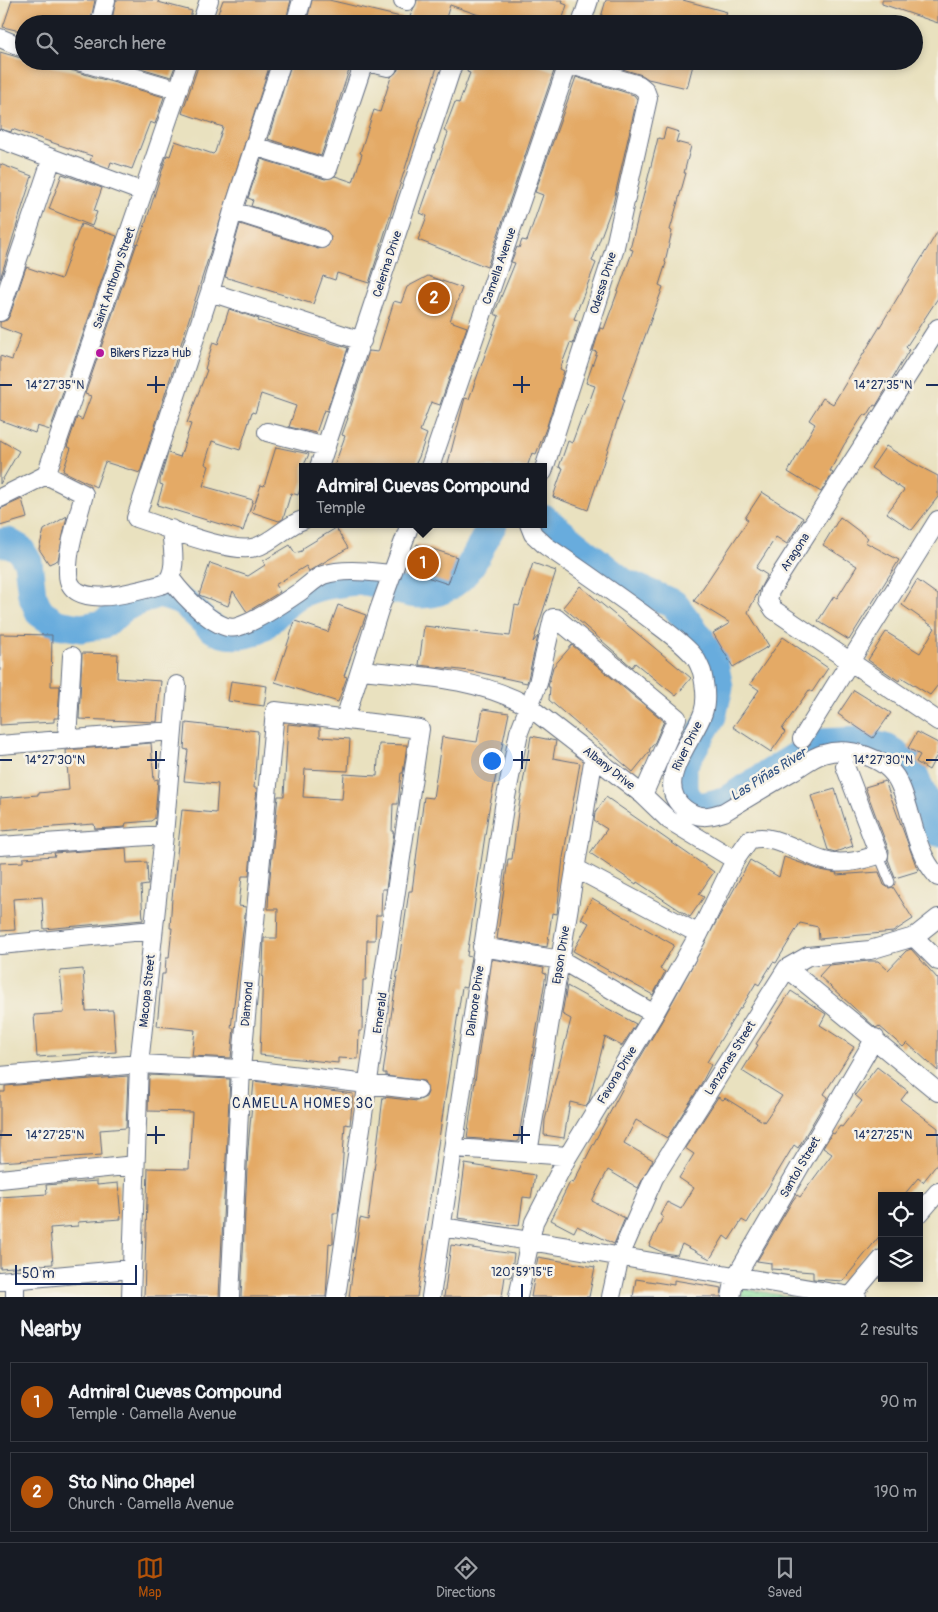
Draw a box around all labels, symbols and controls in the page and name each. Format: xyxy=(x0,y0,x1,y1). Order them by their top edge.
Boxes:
search box xyxy=(15,15,923,70)
icon: search xyxy=(33,29,61,57)
text: Search here xyxy=(73,31,166,55)
street label: Saint Anthony Street xyxy=(90,225,139,331)
street label: Camella Avenue xyxy=(479,226,520,307)
street label: Celerina Drive xyxy=(370,229,405,299)
street label: Odessa Drive xyxy=(587,250,620,316)
pin: 2 xyxy=(418,279,450,317)
place label: Bikers Pizza Hub xyxy=(110,346,191,361)
marker: Bikers Pizza Hub xyxy=(94,347,106,359)
text: 14°27'35"N xyxy=(26,378,84,393)
text: 14°27'35"N xyxy=(854,378,912,393)
popup xyxy=(299,463,547,528)
text: Admiral Cuevas Compound xyxy=(316,474,530,498)
text: Temple xyxy=(316,498,365,518)
street label: Aragona xyxy=(778,530,813,574)
pin: 1 xyxy=(407,544,439,582)
street label: River Drive xyxy=(669,719,706,773)
street label: Albany Drive xyxy=(580,743,638,793)
water label: Las Piñas River xyxy=(727,743,811,805)
your location xyxy=(479,748,505,774)
text: 14°27'30"N xyxy=(25,753,85,768)
text: 14°27'30"N xyxy=(853,753,913,768)
street label: Epson Drive xyxy=(550,925,573,985)
street label: Macopa Street xyxy=(136,954,159,1028)
street label: Dalmore Drive xyxy=(463,965,488,1037)
street label: Diamond xyxy=(238,981,257,1027)
street label: Emerald xyxy=(370,991,391,1035)
street label: Lanzones Street xyxy=(702,1018,759,1098)
street label: Favona Drive xyxy=(594,1044,640,1107)
district label: CAMELLA HOMES 3C xyxy=(232,1095,374,1112)
text: 14°27'25"N xyxy=(26,1128,84,1143)
text: 14°27'25"N xyxy=(854,1128,912,1143)
street label: Santol Street xyxy=(777,1134,824,1201)
map controls xyxy=(878,1192,923,1282)
button: locate xyxy=(878,1192,923,1237)
button: layers xyxy=(878,1237,923,1282)
scale bar xyxy=(15,1262,138,1285)
text: 50 m xyxy=(22,1265,55,1282)
text: 120°59'15"E xyxy=(491,1265,553,1280)
text: Nearby xyxy=(20,1316,81,1343)
text: 2 results xyxy=(860,1320,918,1340)
text: Admiral Cuevas Compound xyxy=(68,1380,282,1404)
text: 1 xyxy=(34,1392,40,1412)
text: 90 m xyxy=(880,1392,917,1412)
text: Temple · Camella Avenue xyxy=(68,1404,236,1424)
text: Sto Nino Chapel xyxy=(68,1470,195,1494)
text: 2 xyxy=(33,1482,41,1502)
text: 190 m xyxy=(874,1482,917,1502)
text: Church · Camella Avenue xyxy=(68,1494,234,1514)
tab: Map xyxy=(136,1554,164,1601)
tab: Directions xyxy=(436,1554,495,1601)
tab: Saved xyxy=(767,1554,802,1601)

